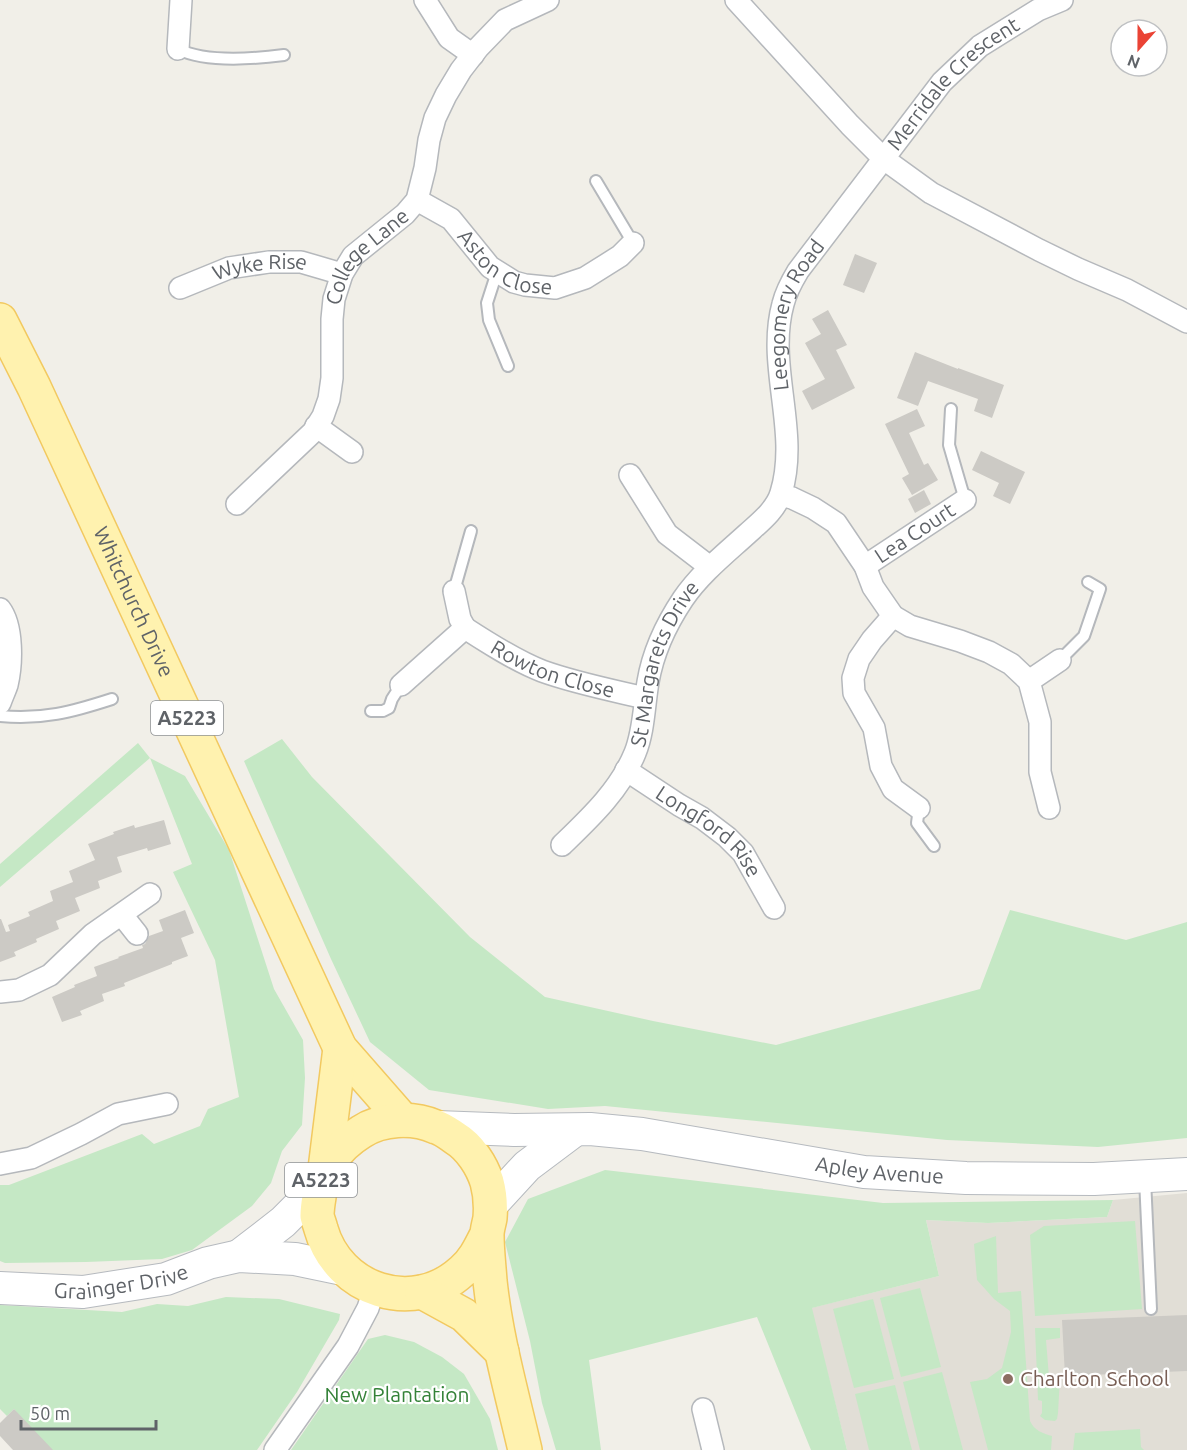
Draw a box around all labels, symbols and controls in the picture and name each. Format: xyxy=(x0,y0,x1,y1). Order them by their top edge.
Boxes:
street label: Merridale Crescent xyxy=(882,12,1023,154)
north arrow xyxy=(1109,18,1169,78)
text: N xyxy=(1125,51,1142,73)
street label: College Lane xyxy=(320,203,413,308)
street label: Aston Close xyxy=(453,224,554,299)
street label: Leegomery Road xyxy=(765,234,829,392)
street label: Wyke Rise xyxy=(209,248,311,284)
street label: Lea Court xyxy=(870,497,959,567)
street label: Whitchurch Drive xyxy=(89,523,179,680)
street label: St Margarets Drive xyxy=(625,576,703,749)
street label: Rowton Close xyxy=(487,634,617,702)
road number: A5223 xyxy=(151,701,223,735)
street label: Longford Rise xyxy=(652,780,767,881)
street label: Apley Avenue xyxy=(814,1151,944,1188)
road number: A5223 xyxy=(285,1163,357,1197)
street label: Grainger Drive xyxy=(53,1259,191,1303)
place label: Charlton School xyxy=(1020,1366,1169,1390)
marker: Charlton School xyxy=(1001,1372,1015,1386)
park label: New Plantation xyxy=(324,1382,470,1406)
scale bar xyxy=(21,1393,156,1431)
text: 50 m xyxy=(30,1403,70,1423)

